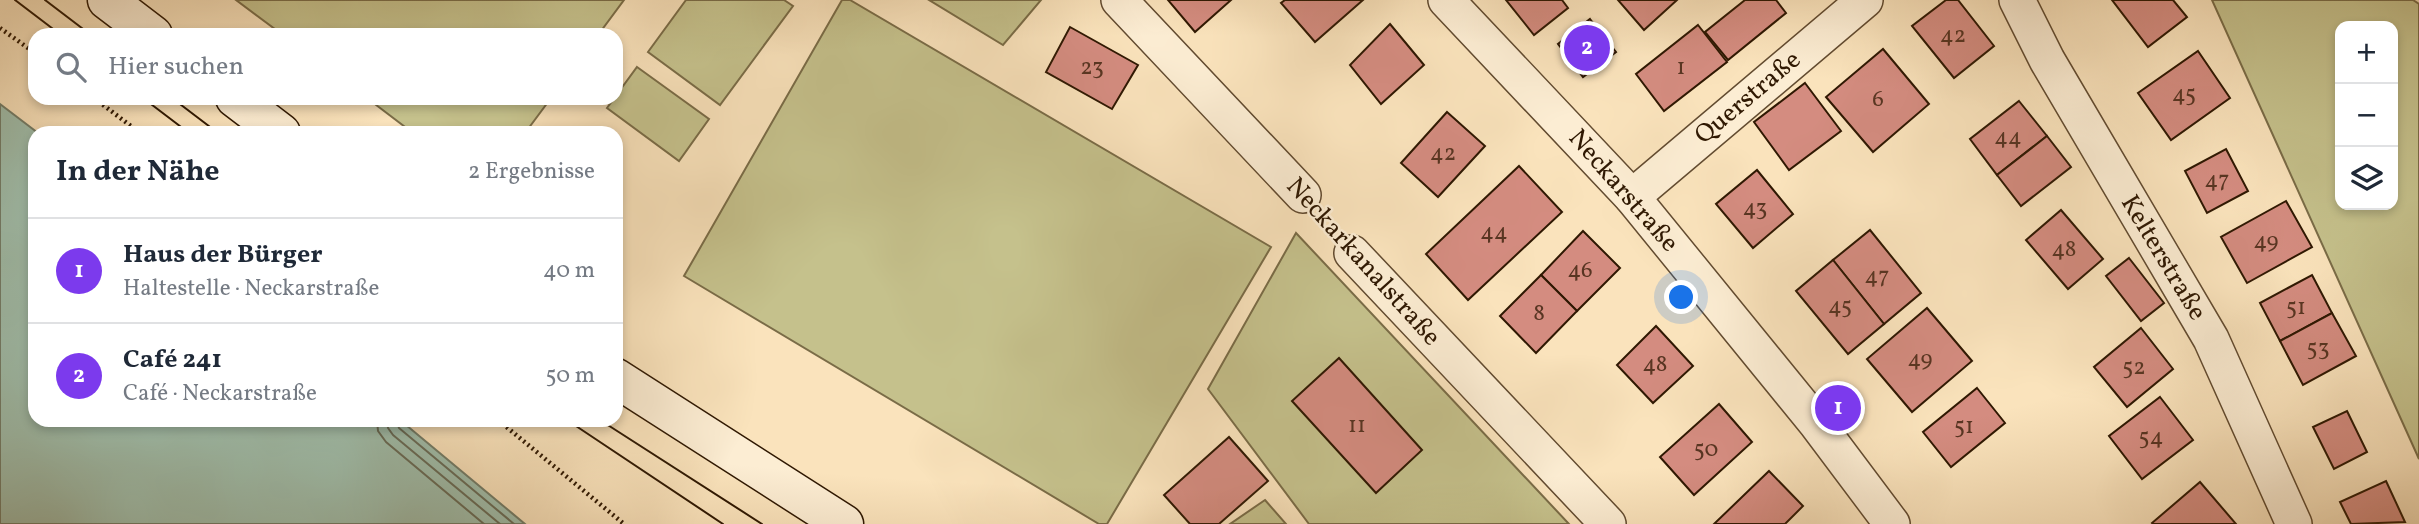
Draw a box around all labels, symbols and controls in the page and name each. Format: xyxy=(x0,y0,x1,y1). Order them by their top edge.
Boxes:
house number: 42 xyxy=(1940,20,1966,52)
map controls xyxy=(2335,21,2398,210)
button: + xyxy=(2335,21,2398,84)
pin: 2 xyxy=(1564,22,1610,74)
search box xyxy=(28,28,623,105)
street label: Querstraße xyxy=(1687,43,1809,153)
icon: search xyxy=(52,48,90,86)
text: Hier suchen xyxy=(108,49,244,85)
house number: 23 xyxy=(1080,52,1104,84)
house number: 1 xyxy=(1677,52,1685,84)
house number: 45 xyxy=(2172,79,2196,111)
house number: 6 xyxy=(1872,84,1884,116)
button: − xyxy=(2335,84,2398,147)
street label: Neckarstraße xyxy=(1559,122,1687,260)
house number: 44 xyxy=(1994,122,2022,154)
house number: 42 xyxy=(1430,138,1456,170)
button: layers xyxy=(2335,147,2398,210)
text: In der Nähe xyxy=(56,151,220,193)
text: 2 Ergebnisse xyxy=(468,156,595,188)
house number: 47 xyxy=(2205,165,2229,197)
street label: Neckarkanalstraße xyxy=(1277,170,1449,354)
street label: Kelterstraße xyxy=(2111,188,2215,328)
house number: 43 xyxy=(1743,193,1767,225)
house number: 44 xyxy=(1480,217,1508,249)
house number: 49 xyxy=(2254,226,2279,258)
house number: 48 xyxy=(2052,234,2076,266)
text: Haus der Bürger xyxy=(123,237,323,273)
text: 1 xyxy=(74,255,84,287)
text: 40 m xyxy=(543,255,595,287)
house number: 46 xyxy=(1567,255,1593,287)
house number: 47 xyxy=(1865,261,1889,293)
text: Haltestelle · Neckarstraße xyxy=(123,273,379,305)
your location xyxy=(1664,280,1698,314)
house number: 45 xyxy=(1828,291,1852,323)
house number: 51 xyxy=(2286,292,2306,324)
house number: 8 xyxy=(1533,298,1545,330)
house number: 53 xyxy=(2307,333,2329,365)
text: Café 241 xyxy=(123,342,222,378)
house number: 49 xyxy=(1908,344,1933,376)
house number: 48 xyxy=(1643,349,1667,381)
house number: 52 xyxy=(2122,352,2146,384)
text: 2 xyxy=(73,360,85,392)
text: 50 m xyxy=(546,360,595,392)
text: Café · Neckarstraße xyxy=(123,378,317,410)
pin: 1 xyxy=(1815,382,1861,434)
house number: 11 xyxy=(1348,410,1366,442)
house number: 51 xyxy=(1954,411,1974,443)
house number: 54 xyxy=(2139,422,2163,454)
house number: 50 xyxy=(1694,434,1718,466)

